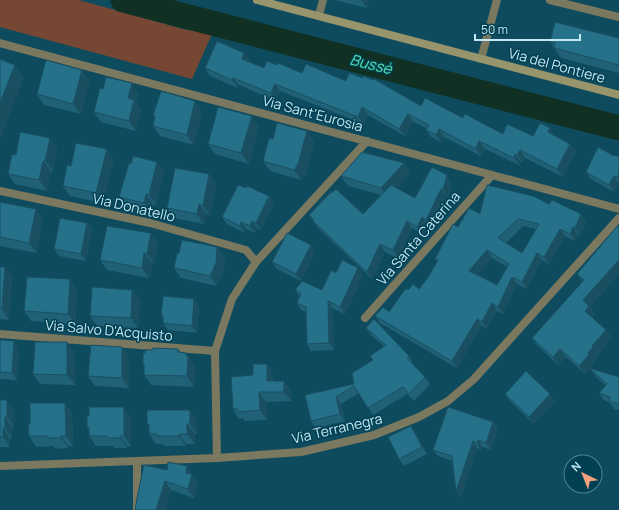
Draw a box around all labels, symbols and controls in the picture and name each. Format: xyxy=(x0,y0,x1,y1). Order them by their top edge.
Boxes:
scale bar xyxy=(475,16,580,42)
text: 50 m xyxy=(481,21,508,38)
street label: Via del Pontiere xyxy=(506,43,608,87)
water label: Bussè xyxy=(348,49,395,80)
street label: Via Sant'Eurosia xyxy=(261,90,365,136)
street label: Via Santa Caterina xyxy=(372,187,464,289)
street label: Via Donatello xyxy=(91,188,177,226)
street label: Via Salvo D'Acquisto xyxy=(45,315,173,345)
street label: Via Terranegra xyxy=(290,408,384,448)
north arrow xyxy=(563,454,603,494)
text: N xyxy=(568,458,584,475)

